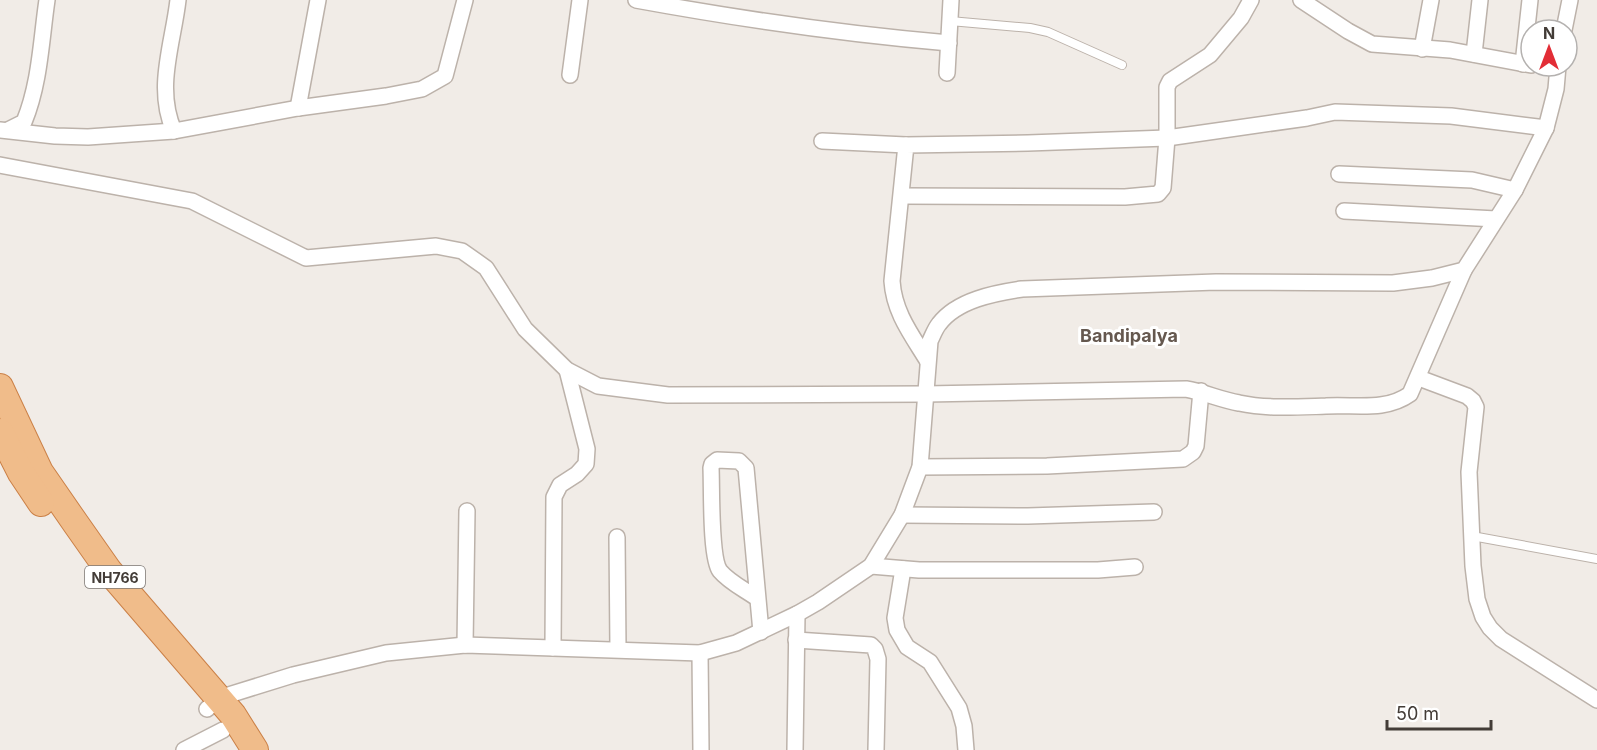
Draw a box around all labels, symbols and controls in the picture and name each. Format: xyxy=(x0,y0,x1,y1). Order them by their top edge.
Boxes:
north arrow xyxy=(1519,18,1579,78)
text: N xyxy=(1543,23,1555,43)
district label: Bandipalya xyxy=(1080,325,1178,346)
road number: NH766 xyxy=(85,566,145,588)
scale bar xyxy=(1387,693,1490,731)
text: 50 m xyxy=(1396,703,1439,724)

